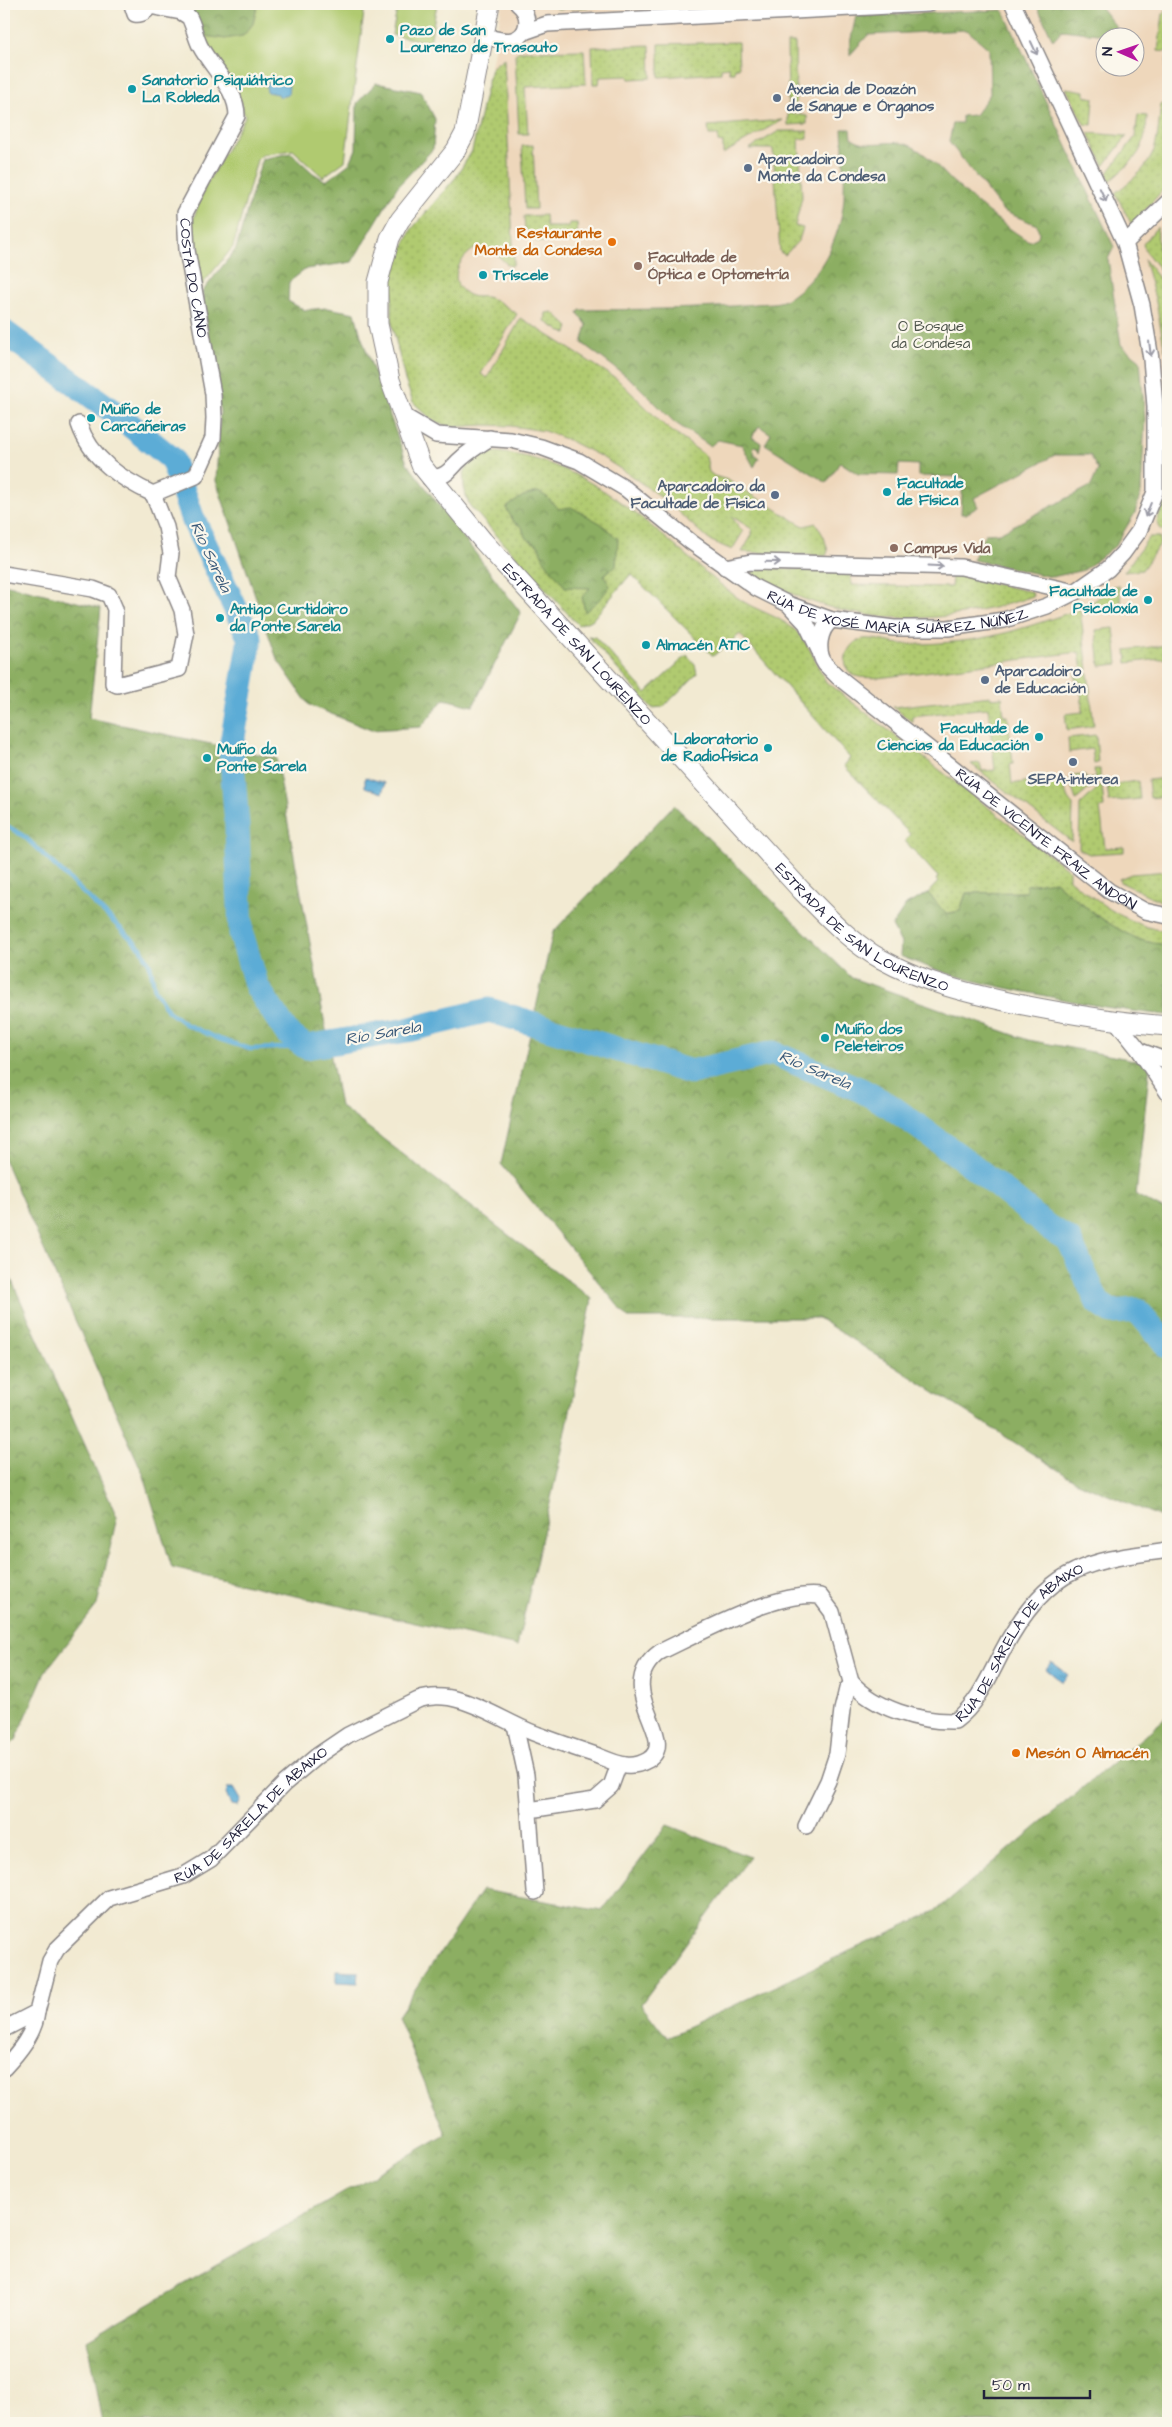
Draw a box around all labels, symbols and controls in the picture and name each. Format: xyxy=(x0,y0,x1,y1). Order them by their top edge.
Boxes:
place label: Pazo de San Lourenzo de Trasouto xyxy=(400,20,558,58)
north arrow xyxy=(1094,28,1144,78)
marker: Pazo de San Lourenzo de Trasouto xyxy=(384,33,396,45)
one-way arrow xyxy=(1029,40,1039,55)
text: N xyxy=(1098,47,1118,56)
place label: Sanatorio Psiquiátrico La Robleda xyxy=(141,70,294,108)
place label: Axencia de Doazón de Sangue e Órganos xyxy=(786,79,935,119)
marker: Sanatorio Psiquiátrico La Robleda xyxy=(126,83,138,95)
marker: Axencia de Doazón de Sangue e Órganos xyxy=(771,92,783,104)
place label: Aparcadoiro Monte da Condesa xyxy=(758,149,886,187)
marker: Aparcadoiro Monte da Condesa xyxy=(742,162,754,174)
one-way arrow xyxy=(1099,187,1108,202)
street label: COSTA DO CANO xyxy=(175,218,213,339)
place label: Restaurante Monte da Condesa xyxy=(475,223,602,261)
marker: Restaurante Monte da Condesa xyxy=(606,236,618,248)
place label: Facultade de Óptica e Optometría xyxy=(648,247,789,285)
marker: Facultade de Óptica e Optometría xyxy=(632,260,644,272)
place label: Tríscele xyxy=(492,265,549,286)
marker: Tríscele xyxy=(477,269,489,281)
park label: O Bosque da Condesa xyxy=(892,316,971,354)
one-way arrow xyxy=(1145,341,1155,357)
place label: Muíño de Carcañeiras xyxy=(101,399,186,437)
marker: Muíño de Carcañeiras xyxy=(85,412,97,424)
place label: Facultade de Física xyxy=(896,473,964,511)
place label: Aparcadoiro da Facultade de Física xyxy=(631,476,765,514)
marker: Facultade de Física xyxy=(881,486,893,498)
marker: Aparcadoiro da Facultade de Física xyxy=(769,489,781,501)
one-way arrow xyxy=(1142,502,1152,517)
water label: Río Sarela xyxy=(185,518,237,597)
place label: Campus Vida xyxy=(904,538,991,559)
marker: Campus Vida xyxy=(888,542,900,554)
one-way arrow xyxy=(765,557,781,567)
street label: ESTRADA DE SAN LOURENZO xyxy=(498,559,656,730)
one-way arrow xyxy=(927,561,943,570)
place label: Facultade de Psicoloxía xyxy=(1049,581,1138,619)
street label: RÚA DE XOSÉ MARÍA SUÁREZ NÚÑEZ xyxy=(763,585,1031,639)
marker: Facultade de Psicoloxía xyxy=(1142,594,1154,606)
place label: Antigo Curtidoiro da Ponte Sarela xyxy=(229,599,348,637)
marker: Antigo Curtidoiro da Ponte Sarela xyxy=(214,612,226,624)
place label: Almacén ATIC xyxy=(656,635,751,656)
marker: Almacén ATIC xyxy=(640,639,652,651)
place label: Aparcadoiro de Educación xyxy=(994,661,1086,699)
marker: Aparcadoiro de Educación xyxy=(979,674,991,686)
place label: Facultade de Ciencias da Educación xyxy=(877,718,1029,756)
place label: Laboratorio de Radiofísica xyxy=(660,729,759,767)
marker: Facultade de Ciencias da Educación xyxy=(1033,731,1045,743)
place label: Muíño da Ponte Sarela xyxy=(217,739,307,777)
marker: Laboratorio de Radiofísica xyxy=(762,742,774,754)
marker: Muíño da Ponte Sarela xyxy=(201,752,213,764)
marker: SEPA-interea xyxy=(1067,756,1079,768)
street label: RÚA DE VICENTE FRAIZ ANDÓN xyxy=(951,763,1141,915)
place label: SEPA-interea xyxy=(1027,769,1119,790)
street label: ESTRADA DE SAN LOURENZO xyxy=(771,858,951,997)
water label: Río Sarela xyxy=(344,1015,423,1050)
place label: Muíño dos Peleteiros xyxy=(835,1019,904,1057)
marker: Muíño dos Peleteiros xyxy=(819,1032,831,1044)
water label: Río Sarela xyxy=(776,1045,855,1095)
street label: RÚA DE SARELA DE ABAIXO xyxy=(951,1558,1087,1727)
street label: RÚA DE SARELA DE ABAIXO xyxy=(172,1741,332,1889)
place label: Mesón O Almacén xyxy=(1026,1743,1149,1764)
marker: Mesón O Almacén xyxy=(1010,1747,1022,1759)
scale bar xyxy=(984,2367,1091,2399)
text: 50 m xyxy=(992,2375,1030,2396)

